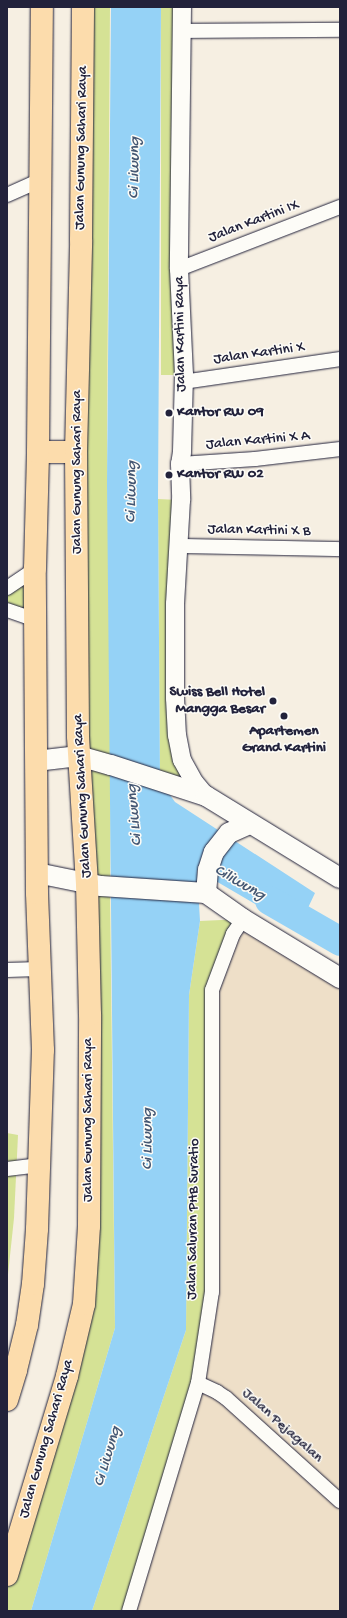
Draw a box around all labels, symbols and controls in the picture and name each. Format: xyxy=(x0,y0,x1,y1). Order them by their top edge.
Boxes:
street label: Jalan Gunung Sahari Raya xyxy=(72,66,92,230)
water label: Ci Liwung xyxy=(126,137,146,199)
street label: Jalan Kartini IX xyxy=(206,197,302,247)
street label: Jalan Kartini Raya xyxy=(171,276,191,392)
street label: Jalan Kartini X xyxy=(212,339,306,369)
street label: Jalan Gunung Sahari Raya xyxy=(69,390,87,554)
place label: Kantor RW 09 xyxy=(177,404,264,422)
marker: Kantor RW 09 xyxy=(164,408,174,418)
street label: Jalan Kartini X A xyxy=(205,427,311,455)
water label: Ci Liwung xyxy=(123,461,143,523)
place label: Kantor RW 02 xyxy=(177,466,264,484)
marker: Kantor RW 02 xyxy=(164,470,174,480)
street label: Jalan Kartini X B xyxy=(207,521,311,541)
place label: Swiss Bell Hotel Mangga Besar xyxy=(169,683,265,718)
marker: Swiss Bell Hotel Mangga Besar xyxy=(268,696,278,706)
marker: Apartemen Grand Kartini xyxy=(279,711,289,721)
street label: Jalan Gunung Sahari Raya xyxy=(70,714,96,878)
place label: Apartemen Grand Kartini xyxy=(242,722,326,757)
water label: Ci Liwung xyxy=(124,783,148,847)
water label: Ciliwung xyxy=(210,862,268,906)
street label: Jalan Gunung Sahari Raya xyxy=(80,1038,98,1202)
water label: Ci Liwung xyxy=(139,1108,159,1170)
street label: Jalan Saluran PHB Suratio xyxy=(184,1138,204,1300)
street label: Jalan Gunung Sahari Raya xyxy=(16,1358,78,1520)
street label: Jalan Pejagalan xyxy=(238,1385,326,1467)
water label: Ci Liwung xyxy=(91,1425,127,1489)

